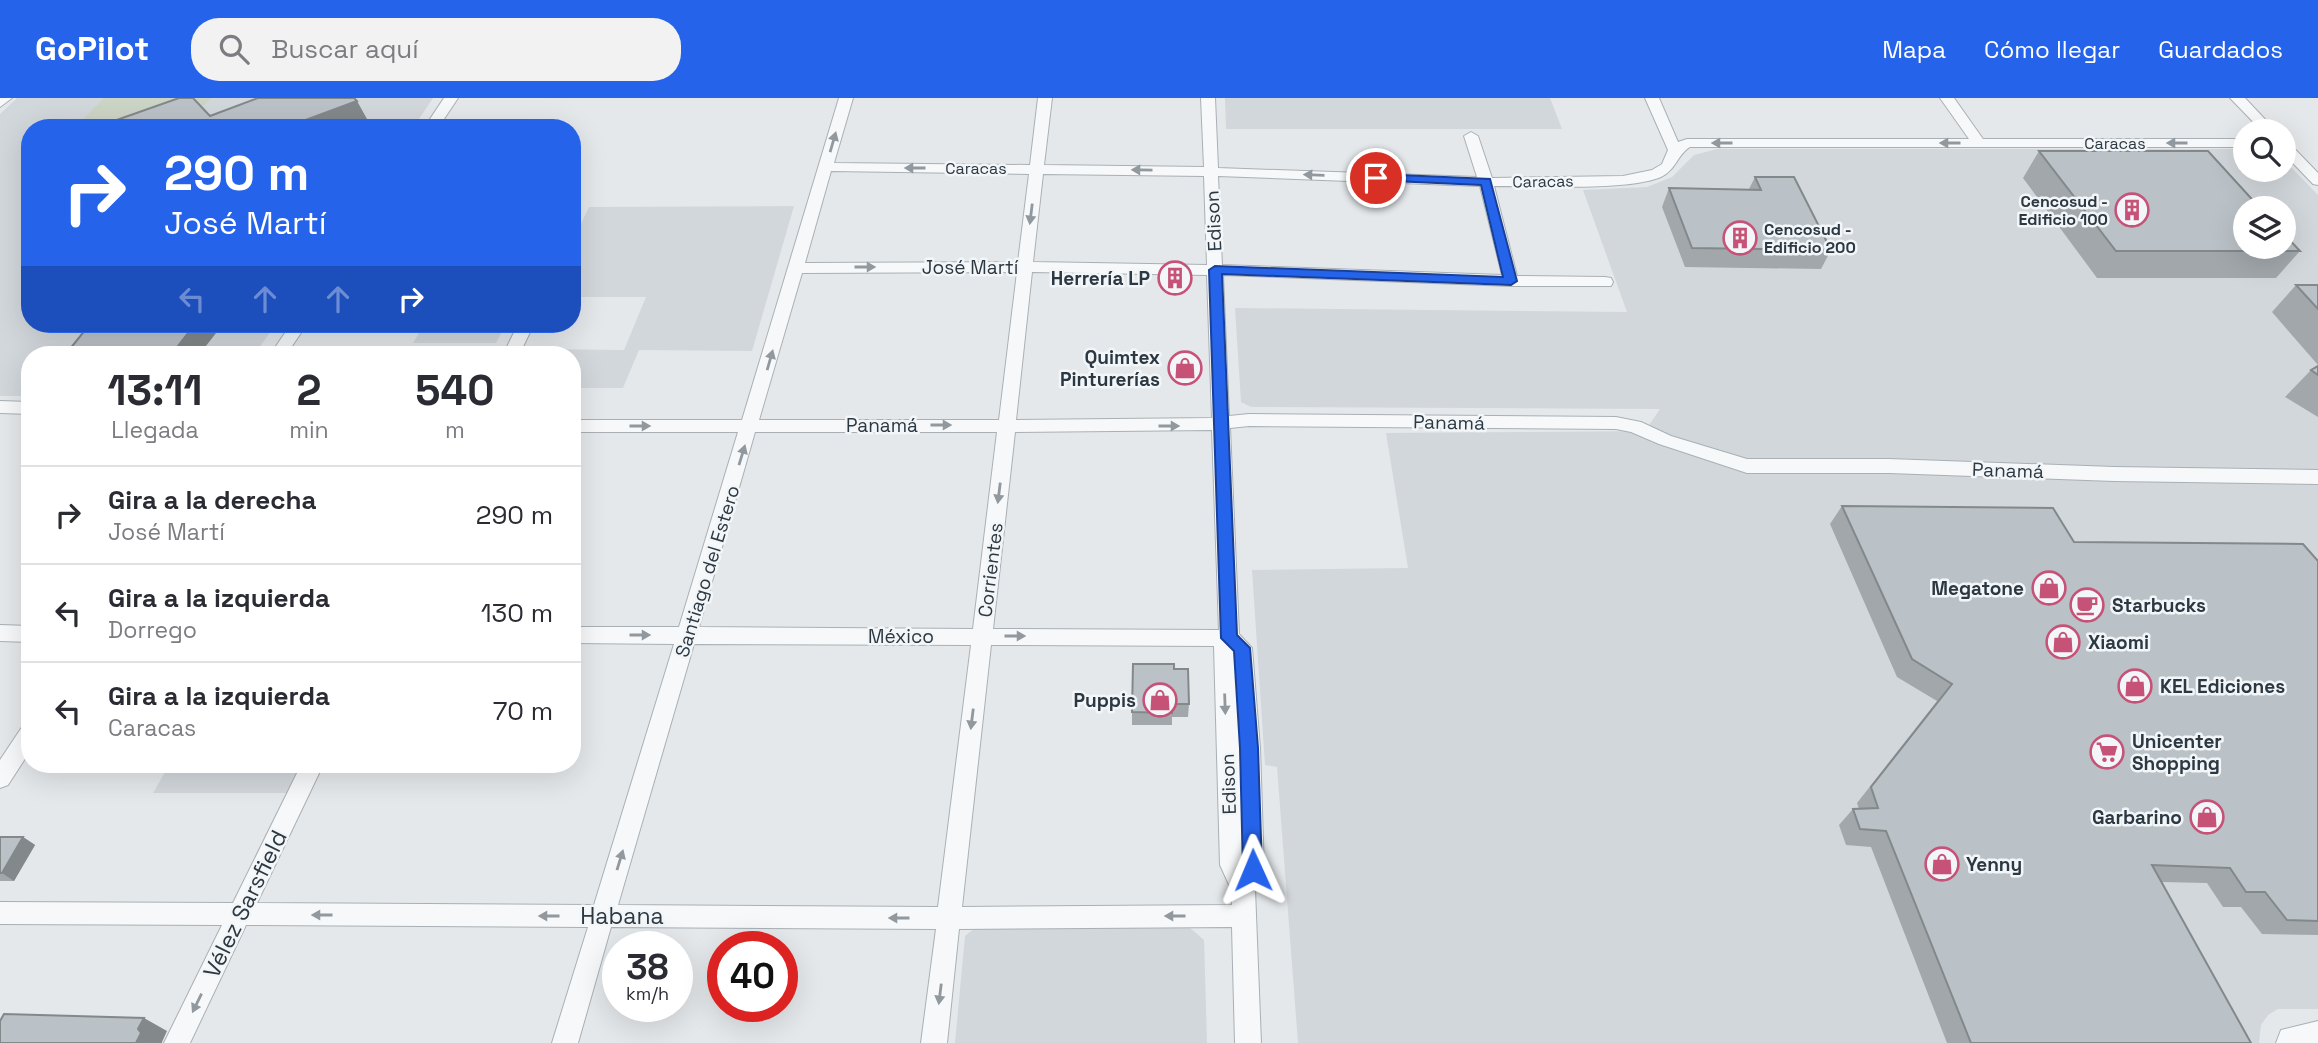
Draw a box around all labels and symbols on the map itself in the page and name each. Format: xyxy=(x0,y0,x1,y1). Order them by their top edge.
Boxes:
one-way arrow xyxy=(829,131,839,152)
street label: Caracas xyxy=(2084,133,2146,154)
one-way arrow xyxy=(1711,137,1733,149)
one-way arrow xyxy=(1938,137,1960,149)
one-way arrow xyxy=(2166,137,2188,149)
pin xyxy=(1346,148,1406,208)
street label: Caracas xyxy=(945,158,1007,179)
one-way arrow xyxy=(903,162,925,174)
one-way arrow xyxy=(1131,164,1153,176)
one-way arrow xyxy=(1303,170,1325,181)
street label: Caracas xyxy=(1512,170,1574,193)
street label: Edison xyxy=(1199,190,1228,252)
place label: Cencosud - Edificio 100 xyxy=(2018,191,2108,230)
building icon: Cencosud - Edificio 100 xyxy=(2113,191,2151,229)
one-way arrow xyxy=(1025,204,1036,226)
building icon: Cencosud - Edificio 200 xyxy=(1721,219,1759,257)
place label: Cencosud - Edificio 200 xyxy=(1764,219,1856,258)
street label: José Martí xyxy=(922,255,1019,280)
building icon: Herrería LP xyxy=(1156,259,1194,297)
one-way arrow xyxy=(854,261,876,273)
place label: Herrería LP xyxy=(1051,266,1150,291)
place label: Quimtex Pinturerías xyxy=(1060,345,1160,392)
one-way arrow xyxy=(765,349,775,370)
shop icon: Quimtex Pinturerías xyxy=(1166,349,1204,387)
street label: Panamá xyxy=(1413,409,1485,436)
street label: Panamá xyxy=(846,413,918,438)
one-way arrow xyxy=(931,419,953,431)
one-way arrow xyxy=(630,420,652,432)
one-way arrow xyxy=(1158,420,1180,432)
one-way arrow xyxy=(737,444,747,465)
street label: Panamá xyxy=(1972,457,2044,484)
street label: Santiago del Estero xyxy=(669,482,746,660)
one-way arrow xyxy=(993,482,1004,504)
street label: Corrientes xyxy=(972,521,1009,619)
shop icon: Megatone xyxy=(2030,569,2068,607)
place label: Megatone xyxy=(1931,576,2024,601)
cafe icon: Starbucks xyxy=(2068,586,2106,624)
place label: Starbucks xyxy=(2112,593,2206,618)
shop icon: Xiaomi xyxy=(2044,623,2082,661)
street label: México xyxy=(868,624,934,649)
one-way arrow xyxy=(630,629,652,641)
place label: Xiaomi xyxy=(2088,630,2149,655)
one-way arrow xyxy=(1004,631,1026,642)
shop icon: KEL Ediciones xyxy=(2116,667,2154,705)
place label: KEL Ediciones xyxy=(2160,674,2285,699)
shop icon: Puppis xyxy=(1141,681,1179,719)
place label: Puppis xyxy=(1074,688,1136,713)
one-way arrow xyxy=(1220,694,1231,716)
one-way arrow xyxy=(967,708,978,730)
place label: Unicenter Shopping xyxy=(2132,729,2222,776)
supermarket icon: Unicenter Shopping xyxy=(2088,733,2126,771)
street label: Edison xyxy=(1215,753,1242,815)
shop icon: Garbarino xyxy=(2188,798,2226,836)
place label: Garbarino xyxy=(2092,805,2182,830)
street label: Vélez Sarsfield xyxy=(196,825,294,983)
position arrow xyxy=(1216,833,1290,907)
shop icon: Yenny xyxy=(1923,845,1961,883)
one-way arrow xyxy=(615,850,625,871)
place label: Yenny xyxy=(1966,852,2022,877)
street label: Habana xyxy=(580,901,664,931)
one-way arrow xyxy=(310,909,332,921)
one-way arrow xyxy=(538,910,560,922)
one-way arrow xyxy=(1164,911,1186,922)
one-way arrow xyxy=(888,912,910,923)
speed limit sign: 40 xyxy=(707,931,798,1022)
one-way arrow xyxy=(935,983,946,1005)
one-way arrow xyxy=(192,993,203,1013)

